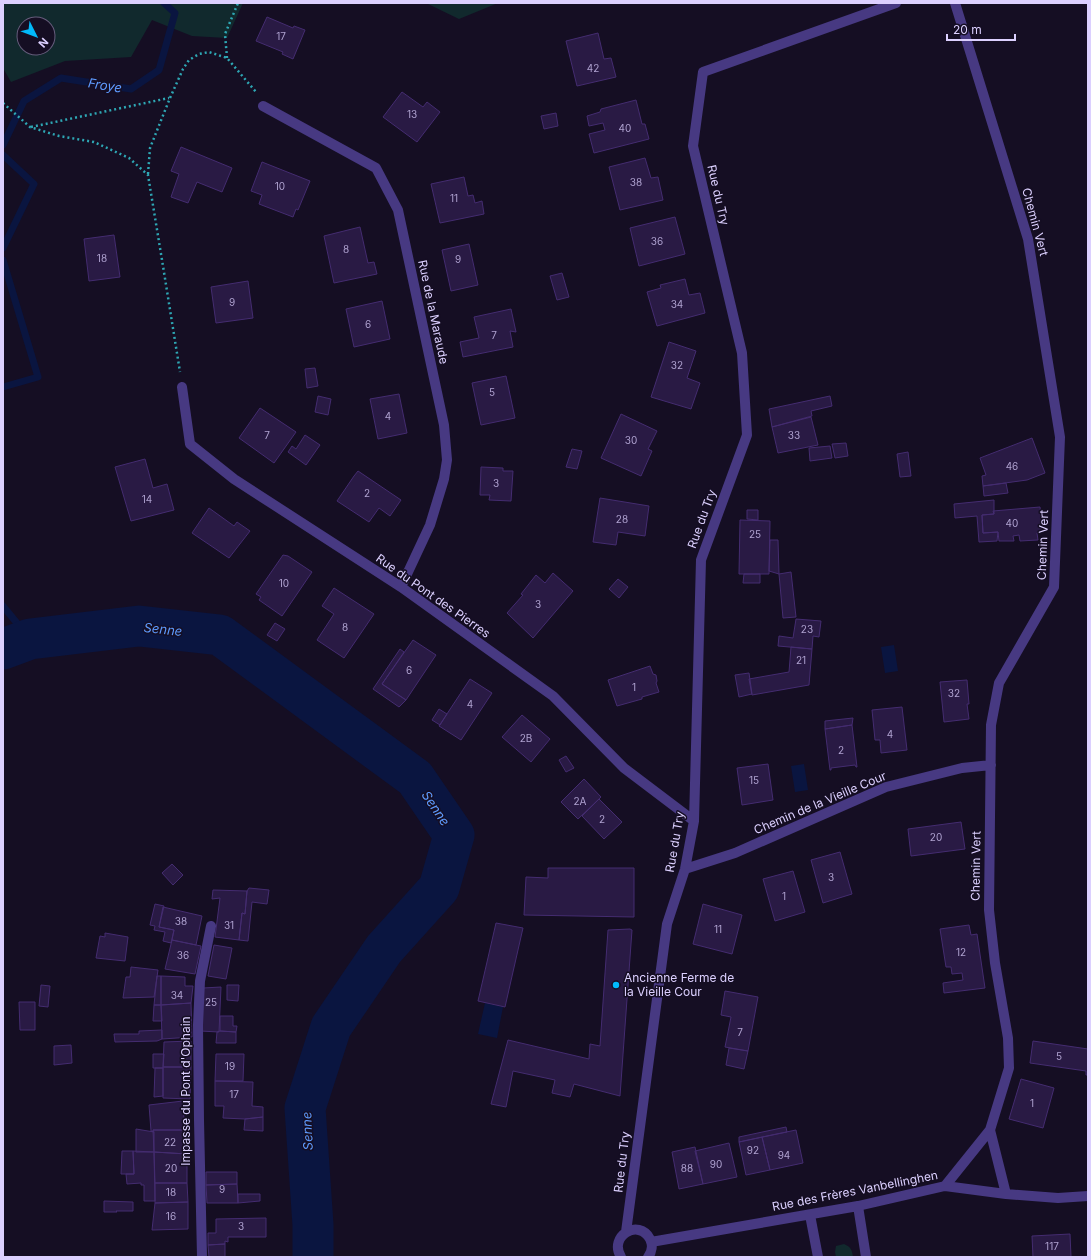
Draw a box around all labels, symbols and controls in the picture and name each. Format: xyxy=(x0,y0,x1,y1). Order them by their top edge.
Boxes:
north arrow xyxy=(16,16,56,56)
scale bar xyxy=(947,16,1015,42)
text: 20 m xyxy=(953,22,982,37)
house number: 17 xyxy=(276,30,286,42)
text: N xyxy=(35,35,51,50)
house number: 42 xyxy=(587,62,599,74)
water label: Froye xyxy=(87,74,123,96)
house number: 13 xyxy=(407,108,417,120)
house number: 40 xyxy=(619,122,631,134)
street label: Rue du Try xyxy=(704,163,733,227)
house number: 38 xyxy=(630,176,642,188)
house number: 10 xyxy=(275,180,285,192)
street label: Chemin Vert xyxy=(1019,186,1052,258)
house number: 11 xyxy=(450,192,458,204)
house number: 36 xyxy=(651,235,663,247)
house number: 8 xyxy=(343,243,349,255)
house number: 18 xyxy=(97,252,107,264)
house number: 9 xyxy=(455,253,461,265)
street label: Rue de la Maraude xyxy=(415,258,452,365)
house number: 9 xyxy=(229,296,235,308)
house number: 34 xyxy=(671,298,683,310)
house number: 6 xyxy=(365,318,371,330)
house number: 7 xyxy=(491,329,497,341)
house number: 32 xyxy=(671,359,683,371)
house number: 5 xyxy=(489,386,495,398)
house number: 4 xyxy=(385,410,391,422)
house number: 7 xyxy=(264,429,270,441)
house number: 33 xyxy=(788,429,800,441)
house number: 30 xyxy=(625,434,637,446)
house number: 46 xyxy=(1006,460,1018,472)
house number: 3 xyxy=(493,477,499,489)
house number: 2 xyxy=(364,487,370,499)
street label: Rue du Try xyxy=(684,487,719,550)
house number: 14 xyxy=(142,493,152,505)
street label: Chemin Vert xyxy=(1034,510,1051,580)
house number: 28 xyxy=(616,513,628,525)
house number: 40 xyxy=(1006,517,1018,529)
house number: 25 xyxy=(749,528,761,540)
street label: Rue du Pont des Pierres xyxy=(373,550,493,641)
house number: 10 xyxy=(279,577,289,589)
house number: 3 xyxy=(535,598,541,610)
water label: Senne xyxy=(143,619,183,639)
house number: 8 xyxy=(342,621,348,633)
house number: 23 xyxy=(801,623,813,635)
house number: 21 xyxy=(796,654,806,666)
house number: 6 xyxy=(406,664,412,676)
house number: 1 xyxy=(632,681,636,693)
house number: 32 xyxy=(948,687,960,699)
house number: 4 xyxy=(467,698,473,710)
house number: 4 xyxy=(887,728,893,740)
house number: 2B xyxy=(520,732,532,744)
house number: 2 xyxy=(838,744,844,756)
street label: Chemin de la Vieille Cour xyxy=(751,768,889,837)
house number: 15 xyxy=(749,774,759,786)
water label: Senne xyxy=(419,787,453,829)
house number: 2A xyxy=(574,795,587,807)
street label: Rue du Try xyxy=(662,810,687,874)
house number: 2 xyxy=(599,813,605,825)
house number: 20 xyxy=(930,831,942,843)
street label: Chemin Vert xyxy=(967,831,984,901)
house number: 3 xyxy=(828,871,834,883)
house number: 1 xyxy=(782,890,786,902)
house number: 38 xyxy=(175,915,187,927)
house number: 31 xyxy=(224,919,234,931)
house number: 11 xyxy=(714,923,722,935)
house number: 12 xyxy=(956,946,966,958)
house number: 36 xyxy=(177,949,189,961)
place label: Ancienne Ferme de la Vieille Cour xyxy=(624,970,734,999)
marker: Ancienne Ferme de la Vieille Cour xyxy=(611,980,621,990)
house number: 34 xyxy=(171,989,183,1001)
house number: 25 xyxy=(205,996,217,1008)
street label: Impasse du Pont d'Ophain xyxy=(178,1016,193,1166)
house number: 7 xyxy=(737,1026,743,1038)
house number: 5 xyxy=(1056,1050,1062,1062)
house number: 19 xyxy=(225,1060,235,1072)
house number: 17 xyxy=(229,1088,239,1100)
house number: 1 xyxy=(1030,1097,1034,1109)
water label: Senne xyxy=(298,1111,316,1151)
street label: Rue du Try xyxy=(610,1130,633,1193)
house number: 22 xyxy=(164,1136,176,1148)
house number: 92 xyxy=(747,1144,759,1156)
house number: 94 xyxy=(778,1149,790,1161)
house number: 90 xyxy=(710,1158,722,1170)
house number: 20 xyxy=(165,1162,177,1174)
house number: 88 xyxy=(681,1162,693,1174)
street label: Rue des Frères Vanbellinghen xyxy=(771,1167,939,1214)
house number: 9 xyxy=(219,1183,225,1195)
house number: 18 xyxy=(166,1186,176,1198)
house number: 16 xyxy=(166,1210,176,1222)
house number: 3 xyxy=(238,1220,244,1232)
house number: 117 xyxy=(1045,1240,1059,1252)

